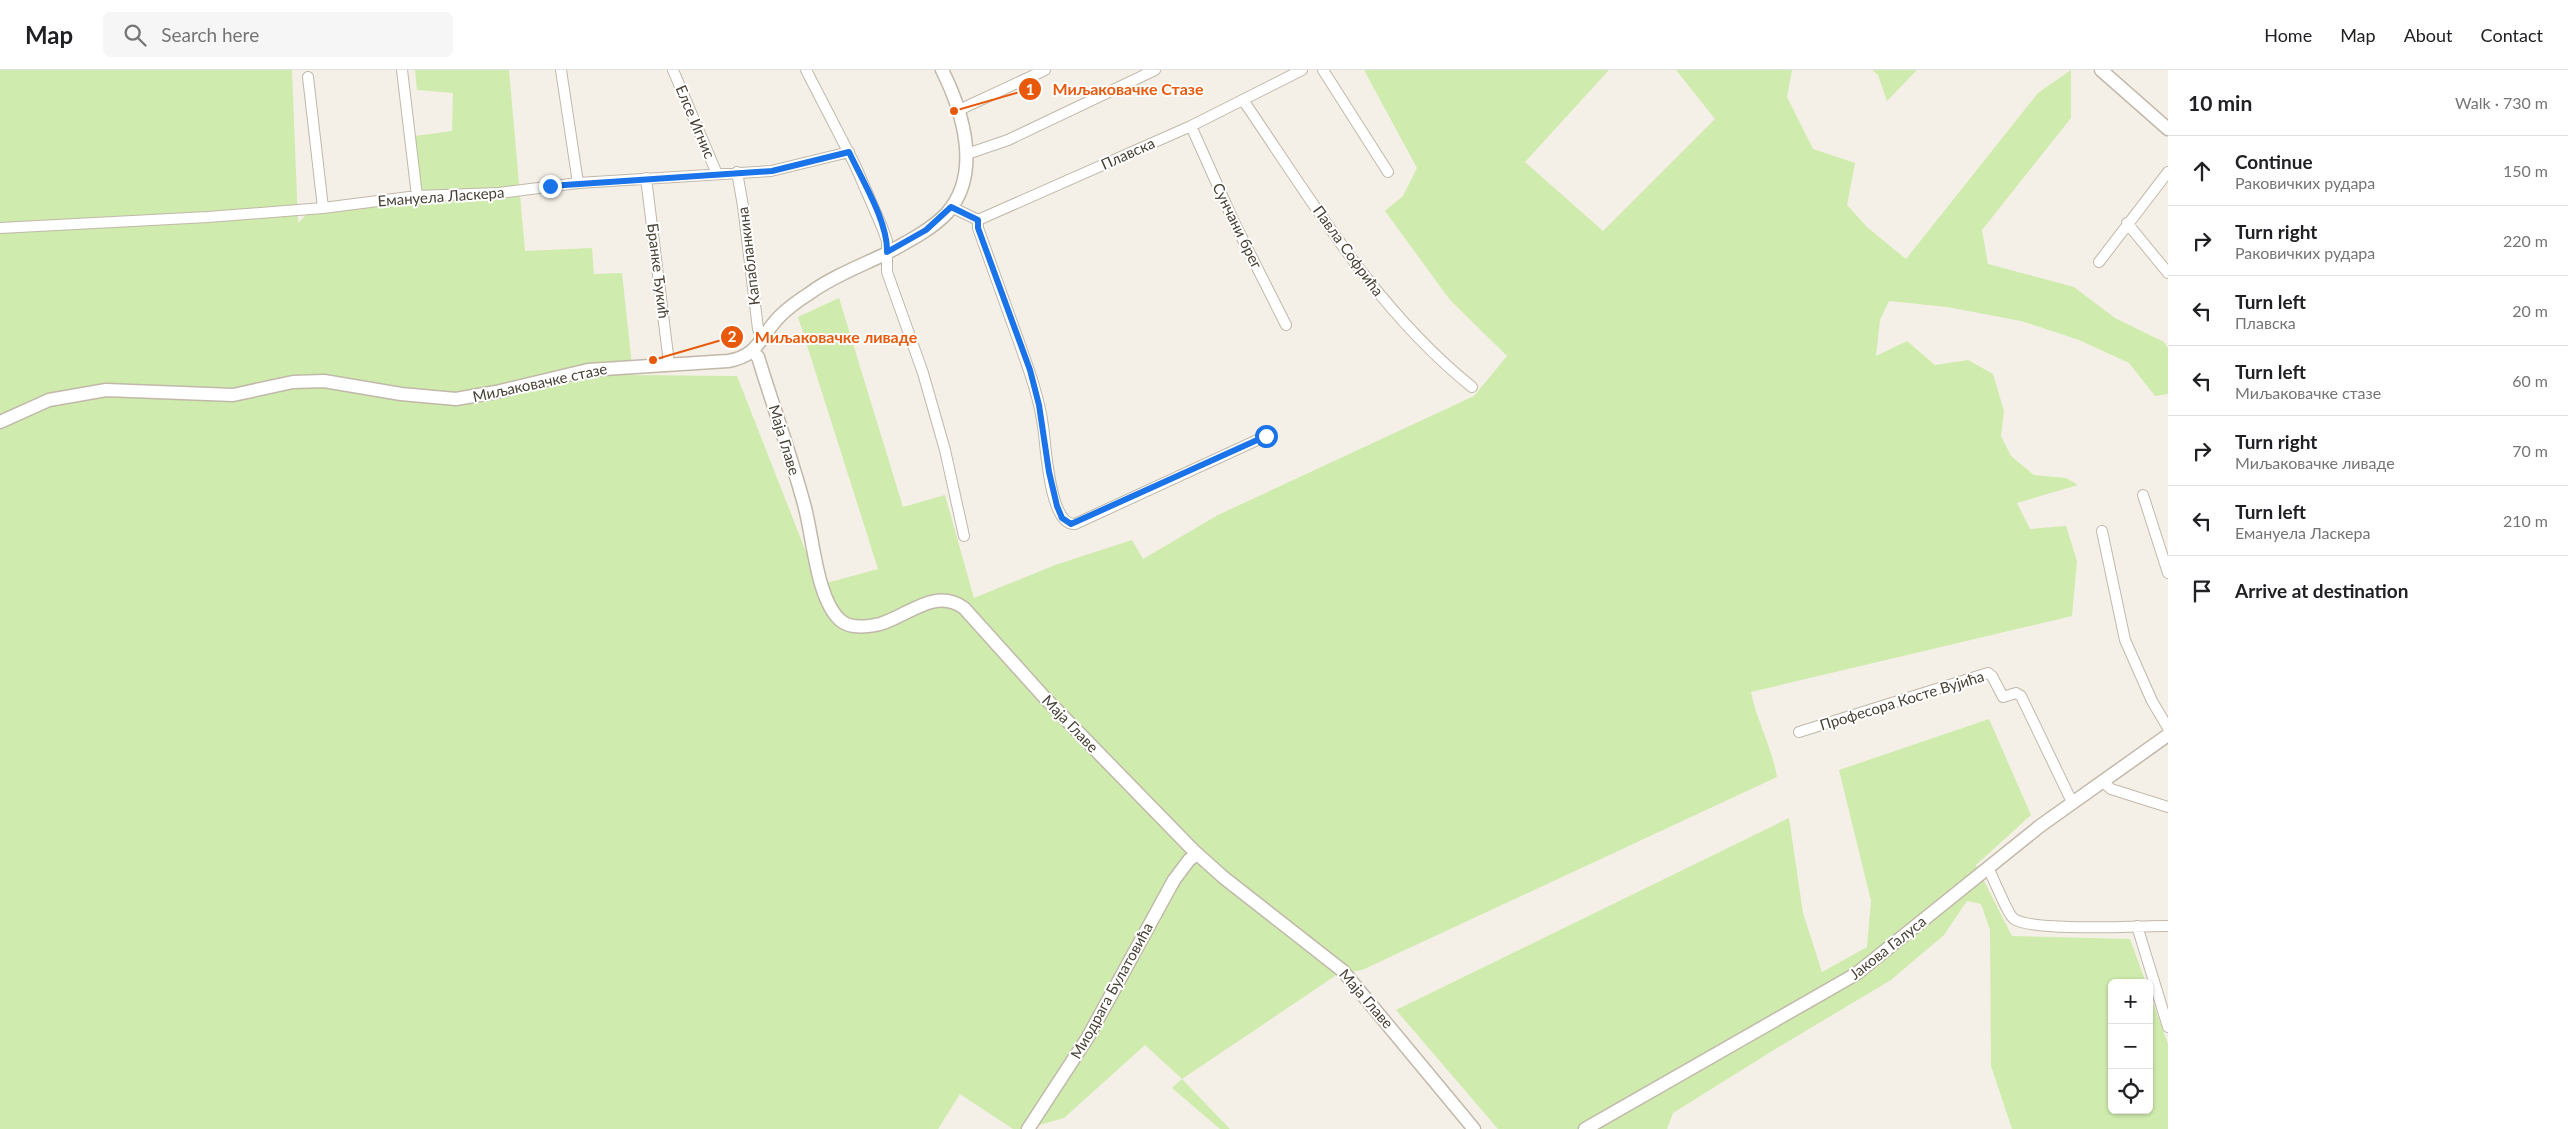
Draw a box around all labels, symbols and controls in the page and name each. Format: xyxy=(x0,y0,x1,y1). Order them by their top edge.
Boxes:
search box xyxy=(103,12,453,57)
text: Map xyxy=(25,20,73,49)
icon: search xyxy=(121,21,149,49)
text: Search here xyxy=(161,23,259,46)
text: Home xyxy=(2264,24,2312,46)
text: Map xyxy=(2340,24,2376,46)
text: About xyxy=(2404,24,2453,46)
text: Contact xyxy=(2481,24,2543,46)
callout: Миљаковачке Стазе xyxy=(1018,74,1214,105)
text: Миљаковачке Стазе xyxy=(1052,79,1204,98)
text: 1 xyxy=(1026,80,1034,98)
street label: Елсе Игнис xyxy=(672,82,719,161)
text: 10 min xyxy=(2188,90,2252,115)
text: Walk · 730 m xyxy=(2455,93,2548,112)
street label: Плавска xyxy=(1098,133,1157,173)
text: Continue xyxy=(2235,150,2313,173)
icon: ahead xyxy=(2188,157,2216,185)
text: 150 m xyxy=(2503,161,2548,180)
text: Раковичких рудара xyxy=(2235,173,2375,192)
route end xyxy=(539,175,562,198)
street label: Сунчани брег xyxy=(1209,180,1266,271)
street label: Емануела Ласкера xyxy=(377,183,505,209)
street label: Павла Софрића xyxy=(1310,202,1388,299)
street label: Капабланкина xyxy=(733,206,763,306)
text: Turn right xyxy=(2235,220,2317,243)
street label: Бранке Ђукић xyxy=(644,222,674,320)
icon: right xyxy=(2188,227,2216,255)
text: 220 m xyxy=(2503,231,2548,250)
text: Раковичких рудара xyxy=(2235,243,2375,262)
text: Turn left xyxy=(2235,290,2306,313)
icon: left xyxy=(2188,297,2216,325)
text: 20 m xyxy=(2512,301,2548,320)
text: Плавска xyxy=(2235,313,2296,332)
callout: Миљаковачке ливаде xyxy=(720,321,927,352)
text: 2 xyxy=(728,327,737,345)
text: Миљаковачке ливаде xyxy=(755,327,918,346)
street label: Миљаковачке стазе xyxy=(471,359,609,405)
text: Turn left xyxy=(2235,360,2306,383)
icon: left xyxy=(2188,367,2216,395)
text: 60 m xyxy=(2512,371,2548,390)
text: Миљаковачке стазе xyxy=(2235,383,2381,402)
street label: Маја Главе xyxy=(766,402,804,477)
route start xyxy=(1255,425,1278,448)
text: Turn right xyxy=(2235,430,2317,453)
icon: right xyxy=(2188,437,2216,465)
text: 70 m xyxy=(2512,441,2548,460)
text: Миљаковачке ливаде xyxy=(2235,453,2395,472)
text: Turn left xyxy=(2235,500,2306,523)
icon: left xyxy=(2188,507,2216,535)
text: 210 m xyxy=(2503,511,2548,530)
text: Емануела Ласкера xyxy=(2235,523,2370,542)
icon: arrive xyxy=(2188,577,2216,605)
text: Arrive at destination xyxy=(2235,579,2408,602)
street label: Професора Косте Вујића xyxy=(1817,666,1986,734)
street label: Маја Главе xyxy=(1039,691,1103,756)
street label: Јакова Галуса xyxy=(1845,912,1929,983)
street label: Миодрага Булатовића xyxy=(1066,919,1156,1062)
street label: Маја Главе xyxy=(1336,965,1397,1032)
map controls xyxy=(2108,979,2153,1114)
button: + xyxy=(2108,979,2153,1024)
button: − xyxy=(2108,1024,2153,1069)
button: locate xyxy=(2108,1069,2153,1114)

